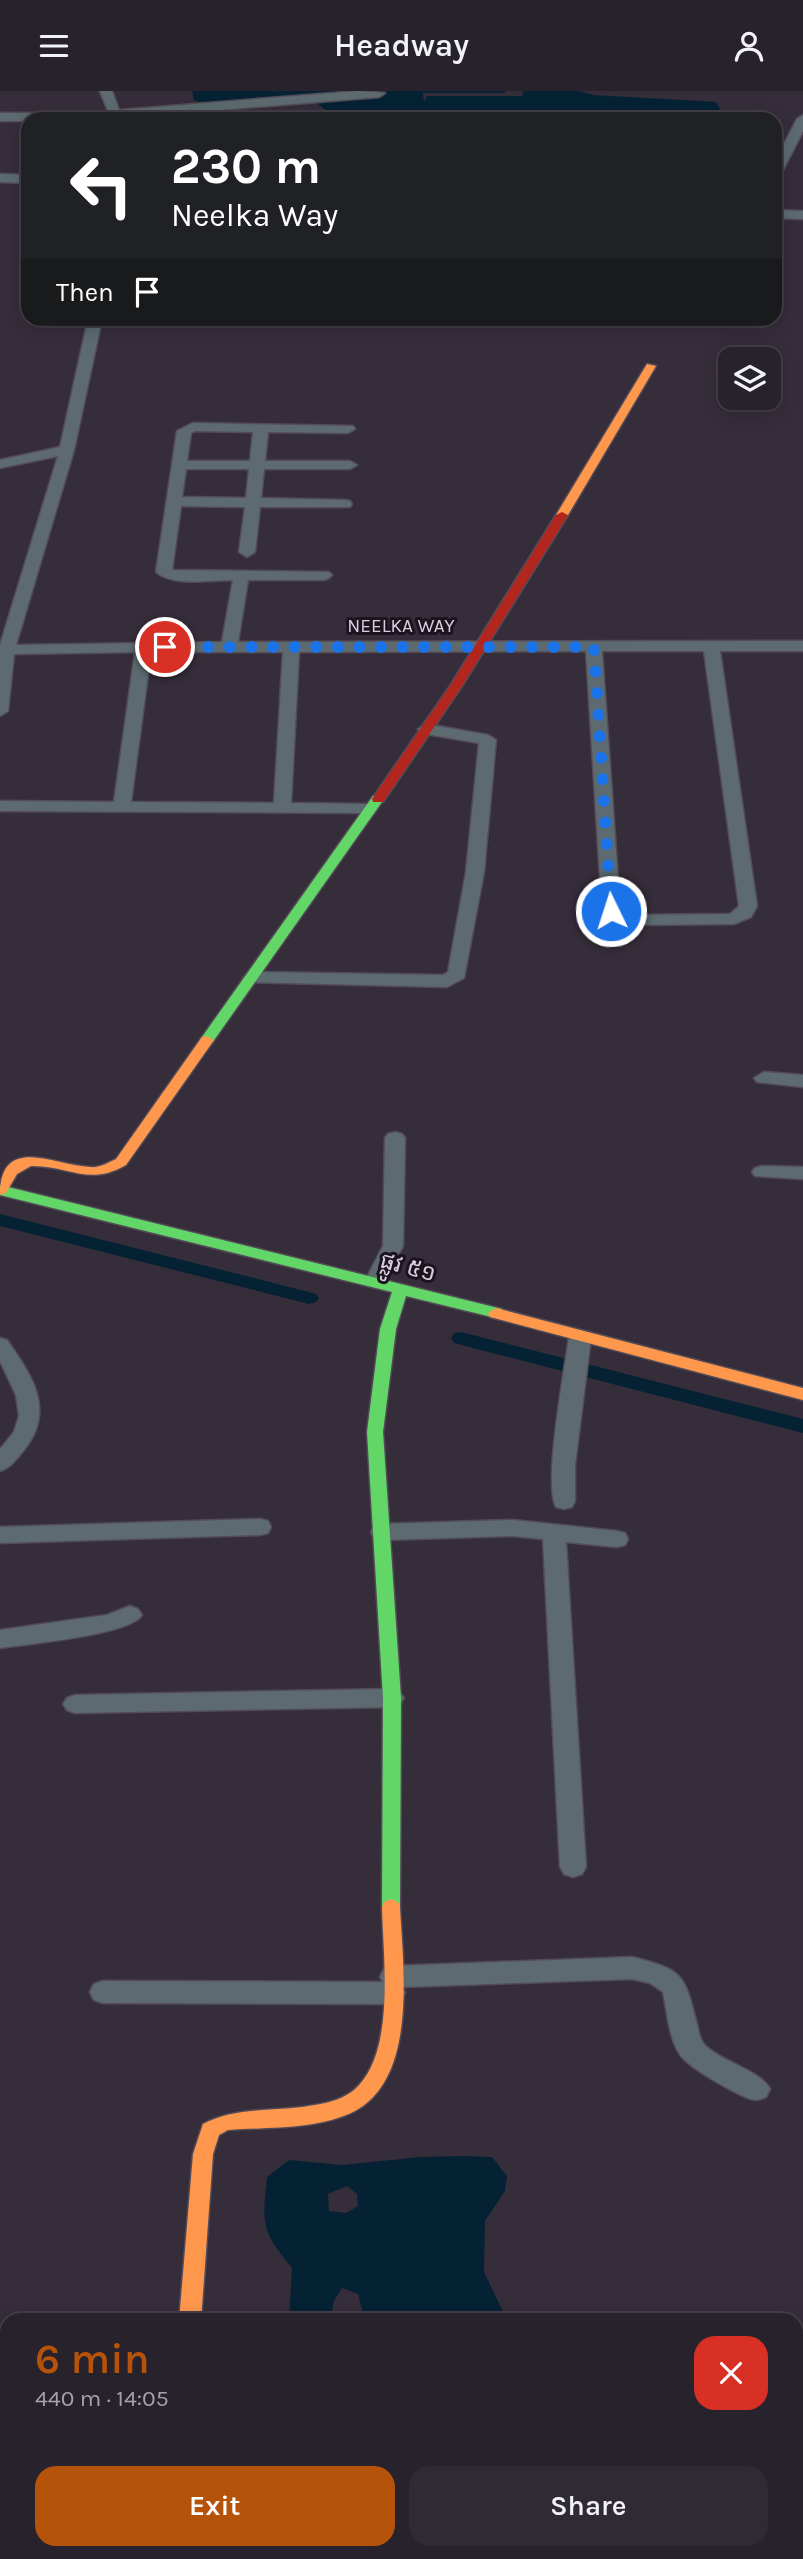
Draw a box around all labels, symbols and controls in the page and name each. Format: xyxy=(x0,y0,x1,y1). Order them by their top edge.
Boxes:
icon: menu xyxy=(35,27,73,65)
text: Headway xyxy=(334,27,469,64)
icon: person xyxy=(730,27,768,65)
text: 230 m xyxy=(171,138,321,195)
icon: left xyxy=(56,140,147,231)
text: Neelka Way xyxy=(171,197,338,234)
icon: arrive xyxy=(128,273,166,311)
text: Then xyxy=(56,277,114,308)
map controls xyxy=(718,347,781,410)
button: layers xyxy=(718,347,781,410)
street label: NEELKA WAY xyxy=(347,615,455,637)
pin xyxy=(135,617,195,677)
icon: arrive xyxy=(146,628,184,666)
position arrow xyxy=(574,874,648,948)
street label: ផ្លូវ ៥១ xyxy=(375,1247,439,1295)
text: 6 min xyxy=(35,2334,150,2384)
button: close xyxy=(694,2336,768,2410)
text: 440 m · 14:05 xyxy=(35,2385,169,2412)
button: Exit xyxy=(35,2466,395,2546)
button: Share xyxy=(409,2466,768,2546)

